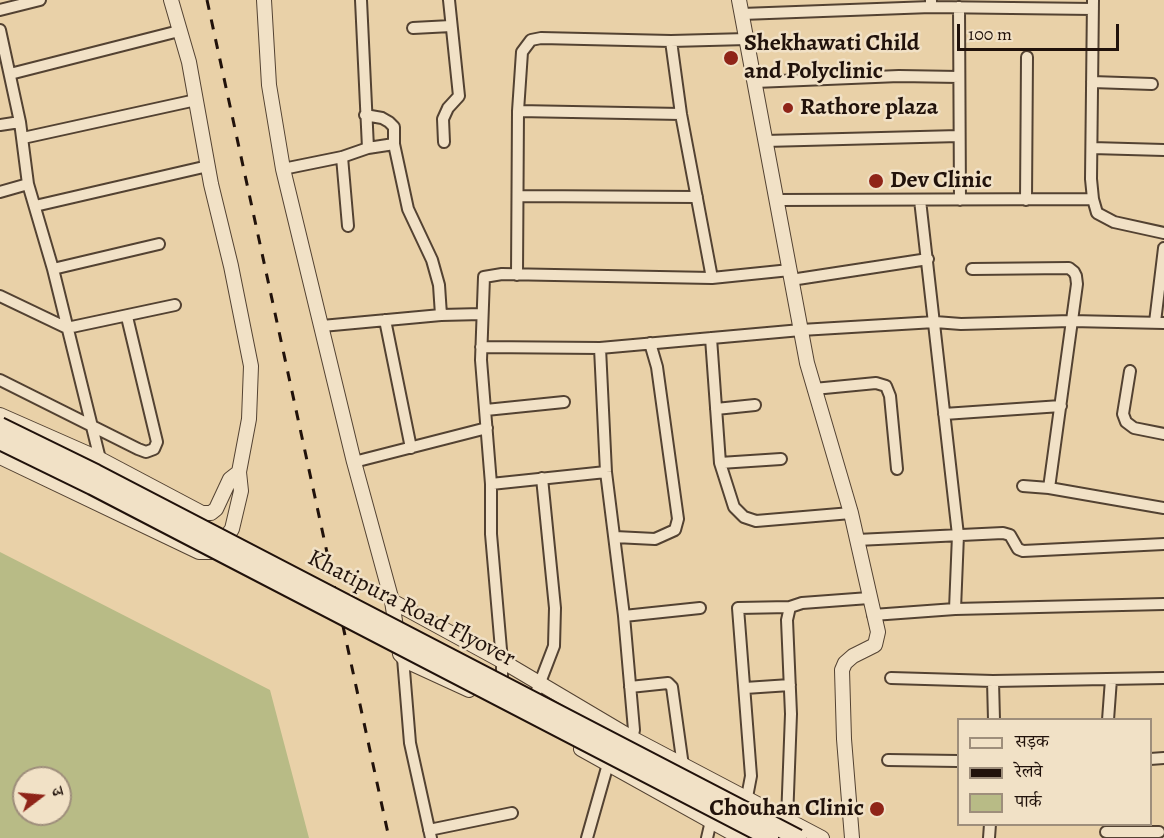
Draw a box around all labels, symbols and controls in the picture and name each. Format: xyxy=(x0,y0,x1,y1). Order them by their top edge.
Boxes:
scale bar xyxy=(960,12,1122,50)
text: 100 m xyxy=(968,22,1012,46)
place label: Shekhawati Child and Polyclinic xyxy=(744,30,920,86)
marker: Shekhawati Child and Polyclinic xyxy=(722,49,740,67)
place label: Rathore plaza xyxy=(800,94,938,122)
marker: Rathore plaza xyxy=(781,101,795,115)
place label: Dev Clinic xyxy=(890,167,992,195)
marker: Dev Clinic xyxy=(867,172,885,190)
street label: Khatipura Road Flyover xyxy=(302,544,520,674)
legend xyxy=(957,718,1152,826)
text: सड़क xyxy=(1015,729,1049,753)
text: रेलवे xyxy=(1015,759,1043,783)
north arrow xyxy=(12,766,72,826)
text: उ xyxy=(46,785,69,799)
text: पार्क xyxy=(1015,789,1042,813)
place label: Chouhan Clinic xyxy=(709,795,864,823)
marker: Chouhan Clinic xyxy=(868,800,886,818)

